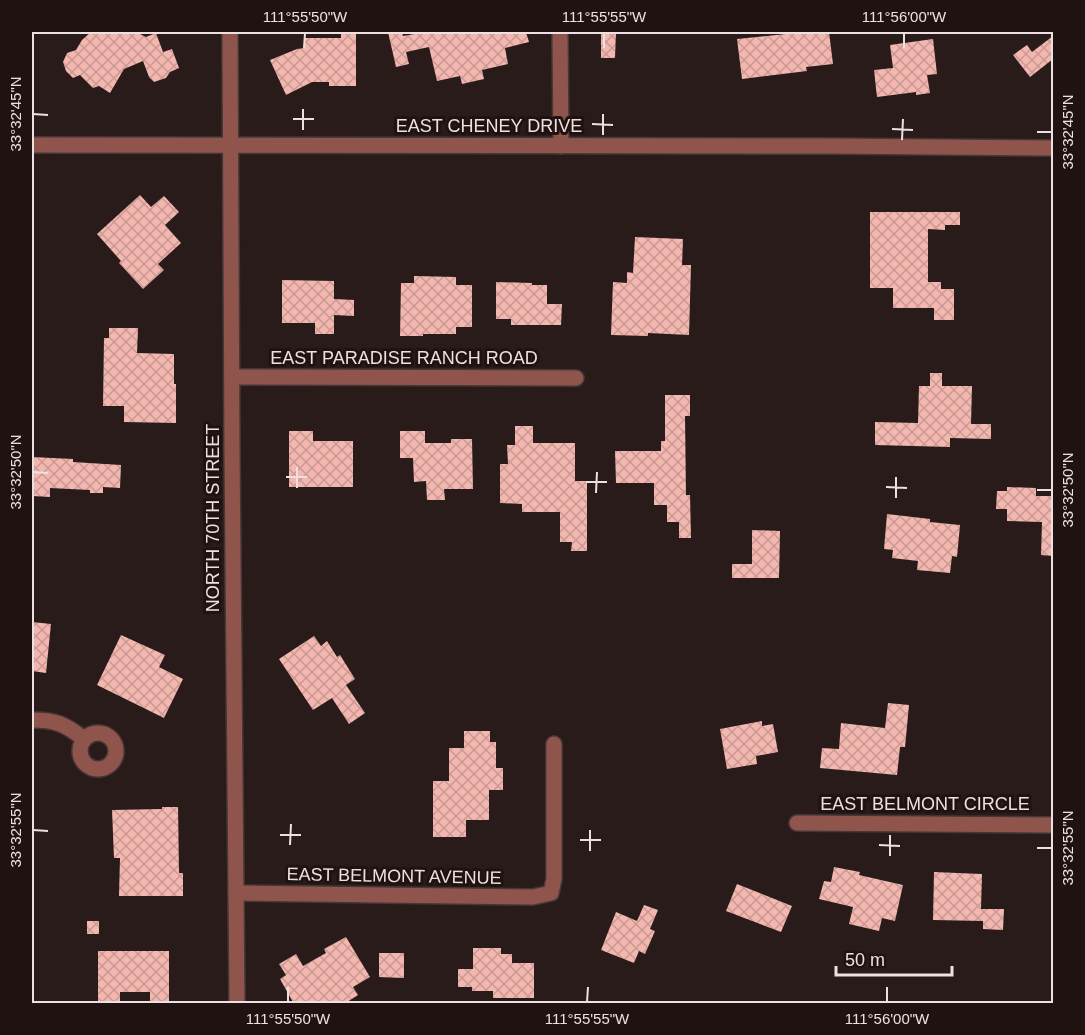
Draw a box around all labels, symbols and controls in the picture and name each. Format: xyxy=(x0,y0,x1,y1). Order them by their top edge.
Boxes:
text: 111°55'50"W xyxy=(263,8,348,25)
text: 111°55'55"W xyxy=(562,8,647,25)
text: 111°56'00"W xyxy=(862,8,947,25)
text: 33°32'45"N xyxy=(7,76,24,152)
text: 33°32'45"N xyxy=(1059,94,1076,170)
street label: EAST CHENEY DRIVE xyxy=(396,116,582,136)
street label: EAST PARADISE RANCH ROAD xyxy=(270,348,538,368)
street label: NORTH 70TH STREET xyxy=(203,424,223,612)
text: 33°32'50"N xyxy=(7,434,24,510)
text: 33°32'50"N xyxy=(1059,452,1076,528)
text: 33°32'55"N xyxy=(7,792,24,868)
street label: EAST BELMONT CIRCLE xyxy=(820,794,1030,814)
text: 33°32'55"N xyxy=(1059,810,1076,886)
street label: EAST BELMONT AVENUE xyxy=(286,864,502,888)
scale bar xyxy=(836,939,952,977)
text: 50 m xyxy=(845,950,885,970)
text: 111°55'50"W xyxy=(246,1010,331,1027)
text: 111°55'55"W xyxy=(545,1010,630,1027)
text: 111°56'00"W xyxy=(845,1010,930,1027)

